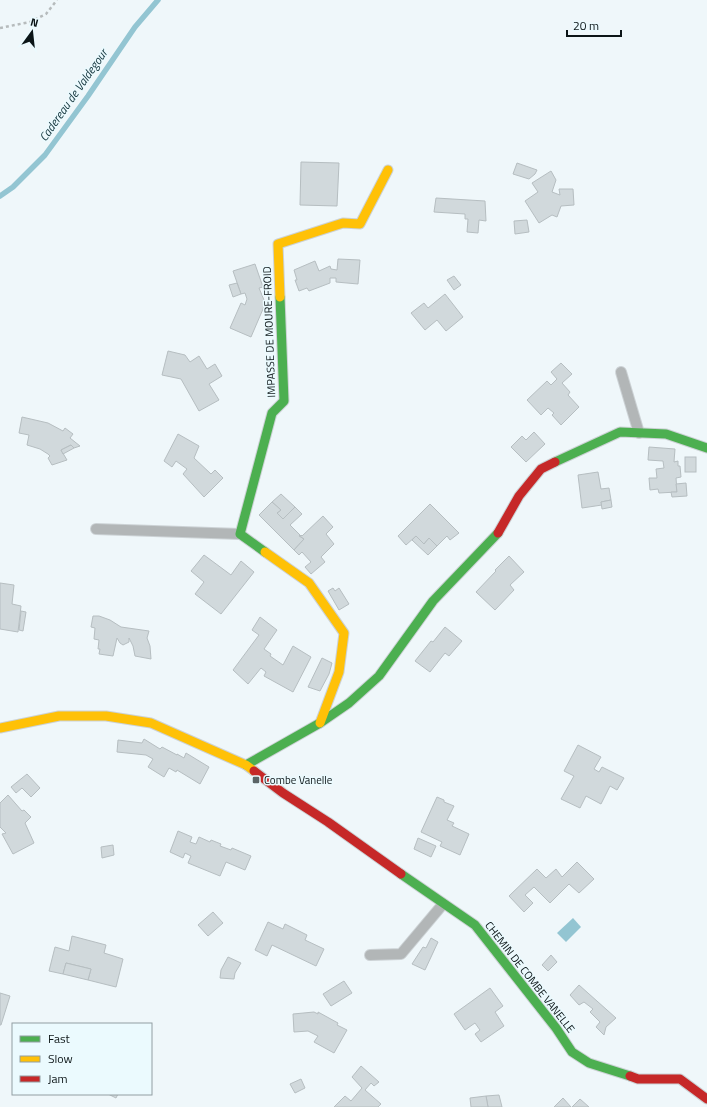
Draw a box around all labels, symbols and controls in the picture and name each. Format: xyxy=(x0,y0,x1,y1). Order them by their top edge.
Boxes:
north arrow xyxy=(12,12,52,52)
scale bar xyxy=(567,12,621,38)
text: N xyxy=(29,14,40,31)
text: 20 m xyxy=(573,16,599,35)
water label: Cadereau de Valdegour xyxy=(34,43,113,145)
street label: IMPASSE DE MOURE-FROID xyxy=(259,266,279,398)
place label: Combe Vanelle xyxy=(264,772,333,788)
marker: Combe Vanelle xyxy=(251,775,261,785)
street label: CHEMIN DE COMBE VANELLE xyxy=(481,918,579,1036)
legend xyxy=(12,1023,152,1095)
text: Fast xyxy=(48,1029,71,1048)
text: Slow xyxy=(48,1049,73,1068)
text: Jam xyxy=(48,1069,68,1088)

